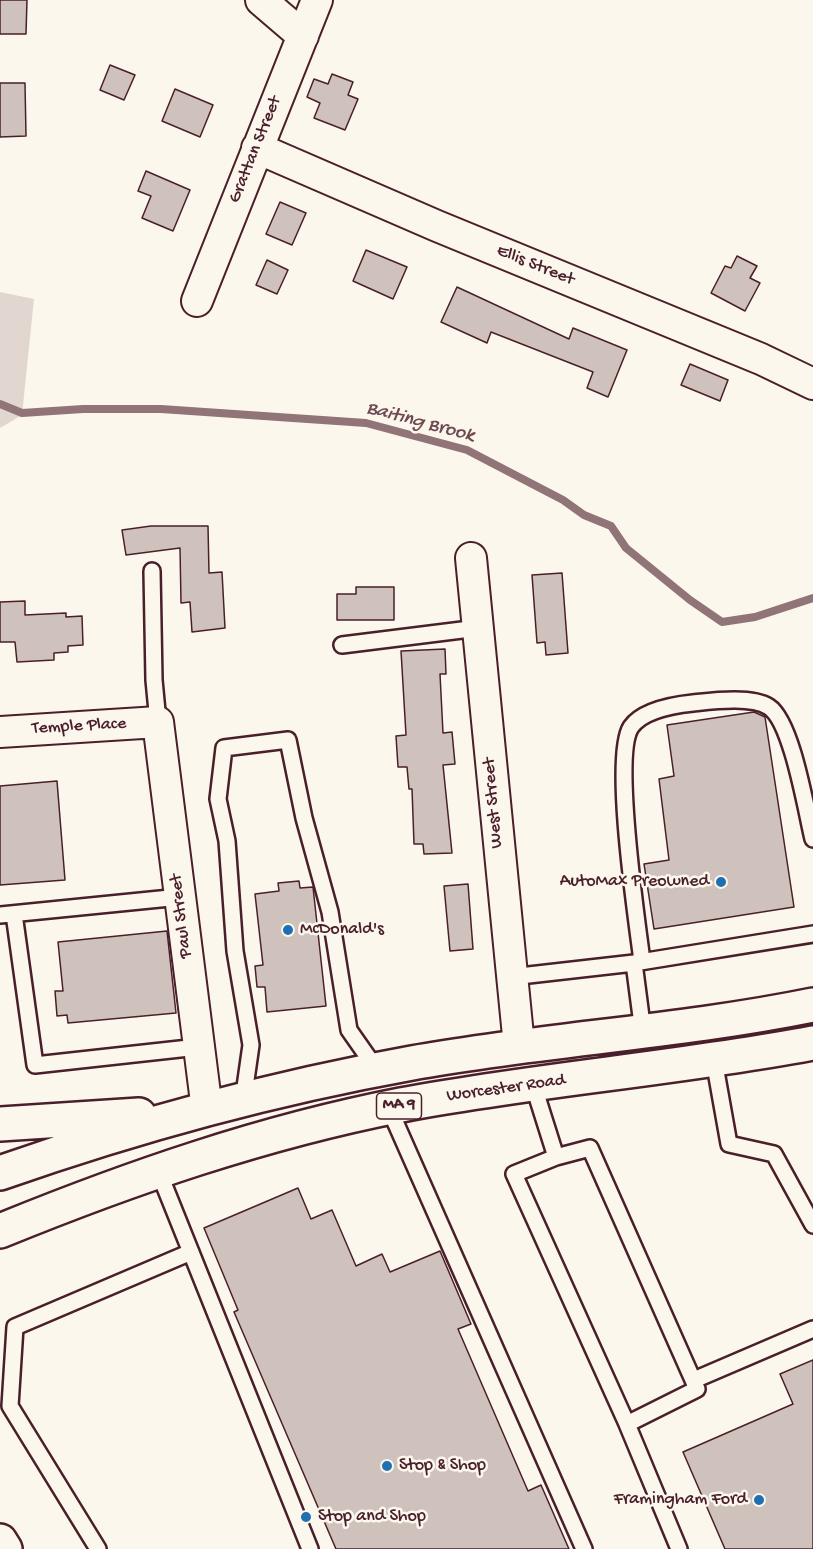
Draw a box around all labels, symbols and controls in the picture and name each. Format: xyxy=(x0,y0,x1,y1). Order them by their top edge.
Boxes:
street label: Grattan Street xyxy=(225,93,287,207)
street label: Ellis Street xyxy=(493,241,577,291)
water label: Baiting Brook xyxy=(363,397,477,449)
street label: Temple Place xyxy=(31,714,127,740)
street label: West Street xyxy=(479,757,509,849)
place label: AutoMax Preowned xyxy=(560,871,709,893)
street label: Paul Street xyxy=(166,873,198,959)
marker: AutoMax Preowned xyxy=(714,875,728,889)
place label: McDonald's xyxy=(300,919,384,941)
marker: McDonald's xyxy=(281,923,295,937)
street label: Worcester Road xyxy=(445,1070,567,1108)
road number: MA 9 xyxy=(376,1093,422,1119)
place label: Stop & Shop xyxy=(399,1455,486,1477)
marker: Stop & Shop xyxy=(380,1459,394,1473)
place label: Framingham Ford xyxy=(614,1489,747,1511)
marker: Framingham Ford xyxy=(752,1493,766,1507)
place label: Stop and Shop xyxy=(318,1506,426,1528)
marker: Stop and Shop xyxy=(299,1510,313,1524)

